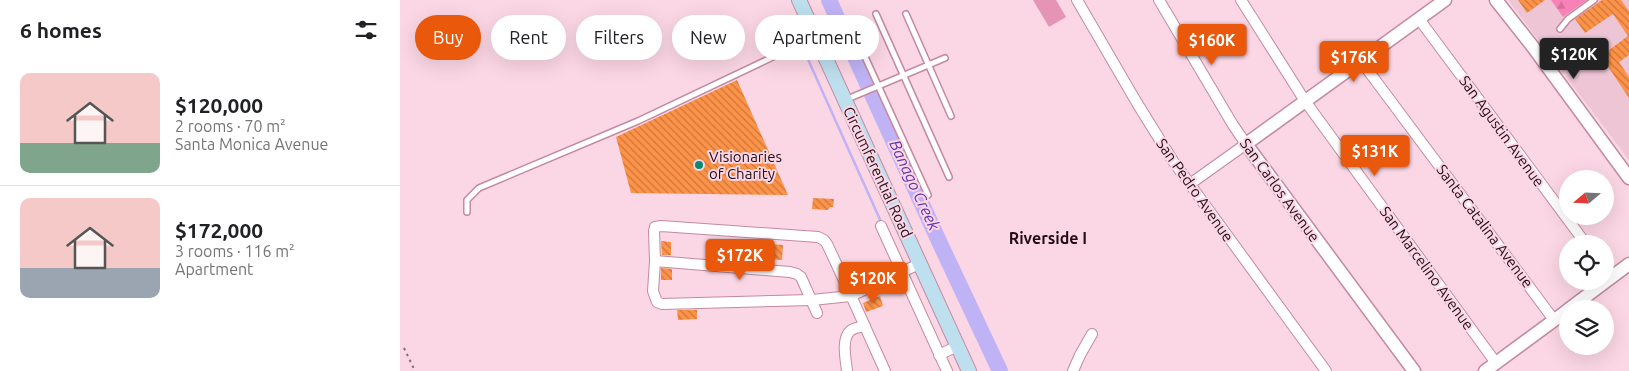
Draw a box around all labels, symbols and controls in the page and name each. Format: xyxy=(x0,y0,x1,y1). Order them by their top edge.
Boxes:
chip: Buy xyxy=(415,15,481,60)
chip: Rent xyxy=(491,15,566,60)
chip: Filters xyxy=(576,15,662,60)
chip: New xyxy=(672,15,745,60)
chip: Apartment xyxy=(755,15,879,60)
icon: filters xyxy=(352,16,380,44)
text: 6 homes xyxy=(20,18,102,42)
pin: $160K xyxy=(1177,23,1247,66)
text: $160K xyxy=(1189,31,1235,49)
pin: $120K xyxy=(1539,38,1609,80)
pin: $176K xyxy=(1319,41,1389,83)
text: $120K xyxy=(1551,45,1597,63)
text: $176K xyxy=(1331,48,1377,66)
street label: San Agustin Avenue xyxy=(1456,72,1548,190)
icon: home xyxy=(60,93,120,153)
text: $120,000 xyxy=(175,93,263,117)
street label: Circumferential Road xyxy=(840,104,916,240)
text: 2 rooms · 70 m² xyxy=(175,117,286,135)
pin: $131K xyxy=(1340,134,1410,177)
text: Santa Monica Avenue xyxy=(175,135,328,153)
street label: San Pedro Avenue xyxy=(1153,135,1237,245)
street label: San Carlos Avenue xyxy=(1237,135,1323,245)
water label: Banago Creek xyxy=(886,137,944,234)
text: $131K xyxy=(1352,142,1398,160)
place label: Visionaries of Charity xyxy=(709,148,782,182)
marker: Visionaries of Charity xyxy=(693,159,705,171)
street label: Santa Catalina Avenue xyxy=(1433,161,1537,291)
north arrow xyxy=(1559,170,1614,225)
map controls xyxy=(1559,170,1614,355)
street label: San Marcelino Avenue xyxy=(1377,203,1477,333)
icon: home xyxy=(60,218,120,278)
text: $172,000 xyxy=(175,218,263,242)
district label: Riverside I xyxy=(1009,229,1087,247)
button: locate xyxy=(1559,235,1614,290)
pin: $172K xyxy=(705,238,775,281)
text: 3 rooms · 116 m² xyxy=(175,242,295,260)
text: $172K xyxy=(717,246,763,264)
text: Apartment xyxy=(175,260,253,278)
pin: $120K xyxy=(838,262,908,304)
text: $120K xyxy=(850,269,896,287)
button: layers xyxy=(1559,300,1614,355)

